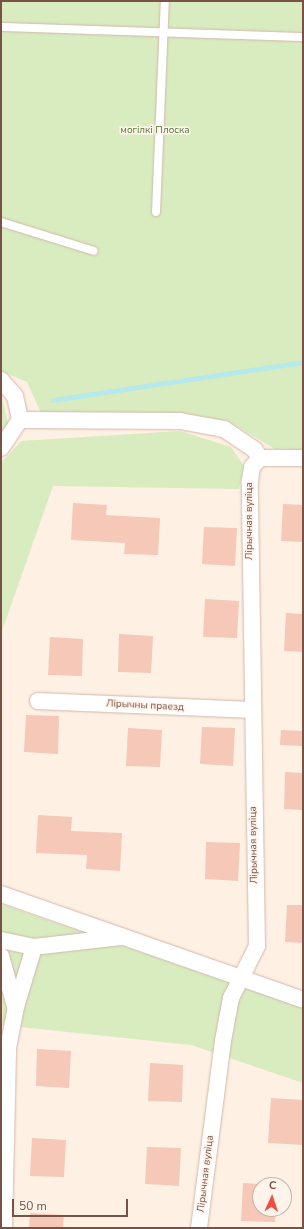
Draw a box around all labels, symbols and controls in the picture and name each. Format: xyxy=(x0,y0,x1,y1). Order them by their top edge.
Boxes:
park label: могілкі Плоска xyxy=(120,125,190,137)
street label: Лірычная вуліца xyxy=(244,482,256,560)
street label: Лірычны праезд xyxy=(106,698,184,714)
street label: Лірычная вуліца xyxy=(247,806,261,884)
street label: Лірычная вуліца xyxy=(195,1135,217,1213)
north arrow xyxy=(252,1177,292,1217)
text: С xyxy=(268,1178,277,1193)
scale bar xyxy=(14,1191,130,1217)
text: 50 m xyxy=(19,1198,47,1214)

